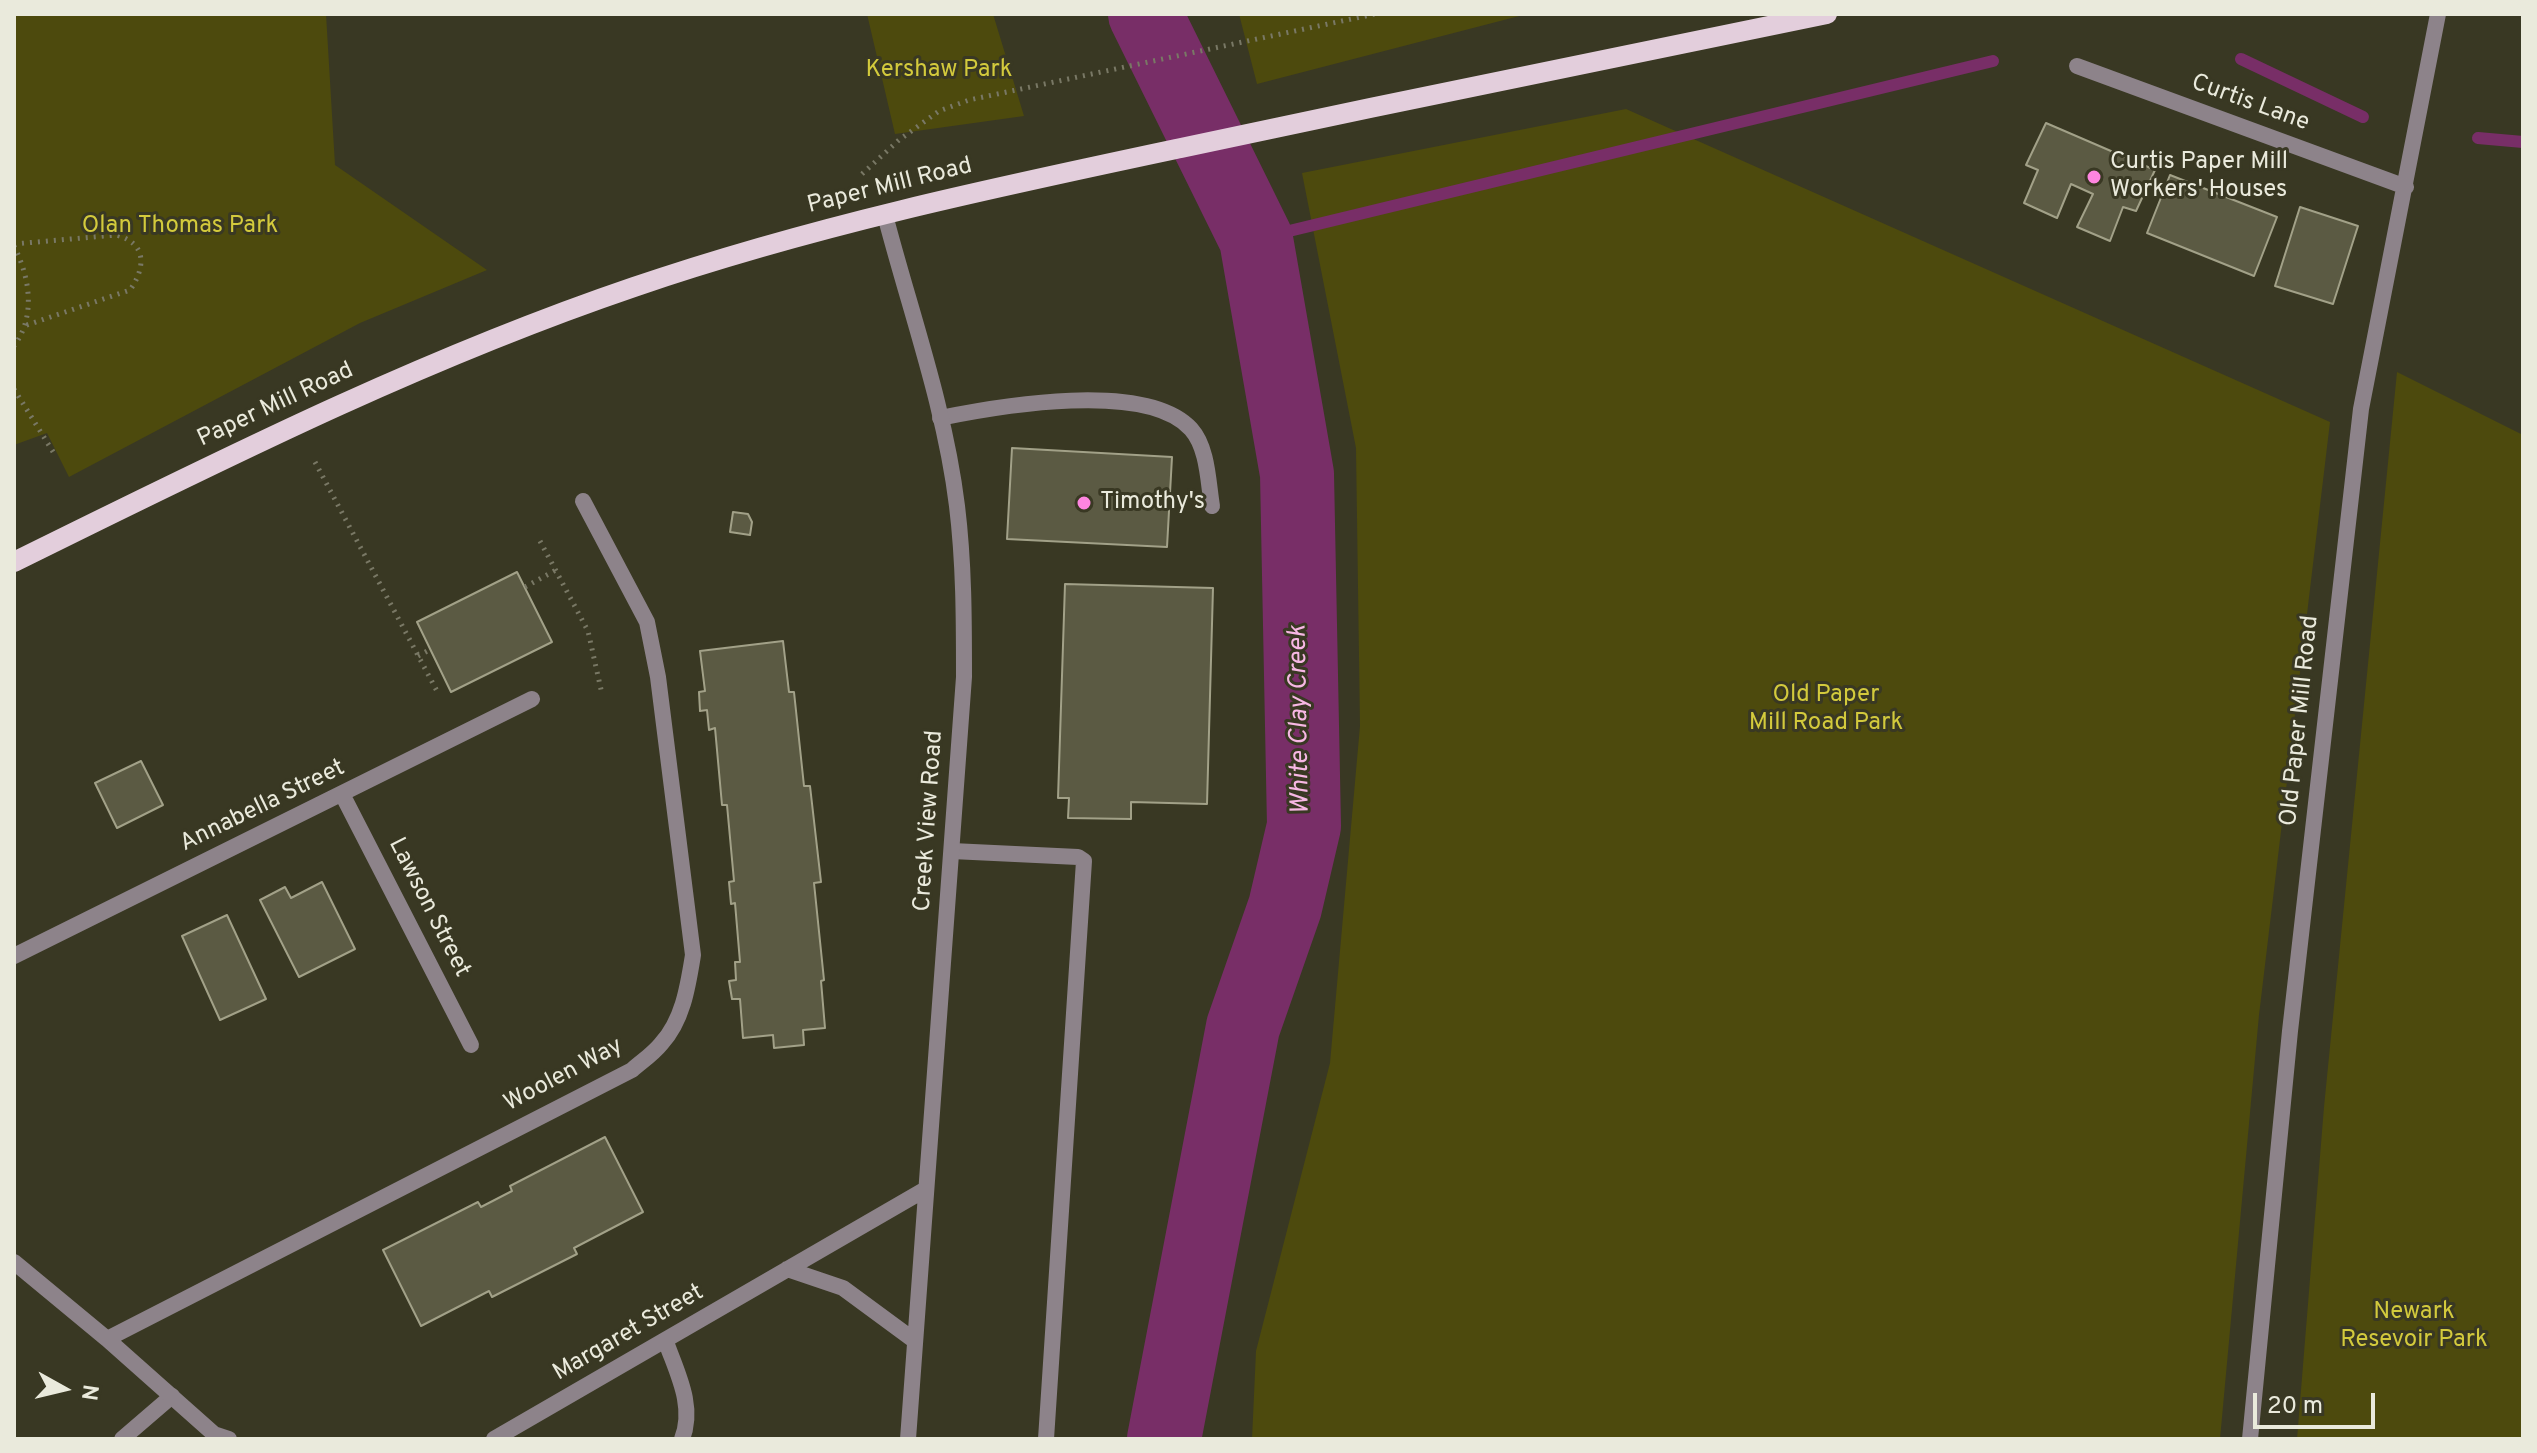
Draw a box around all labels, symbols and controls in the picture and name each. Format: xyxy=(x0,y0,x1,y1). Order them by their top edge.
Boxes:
park label: Kershaw Park xyxy=(865,57,1013,85)
street label: Curtis Lane xyxy=(2187,69,2313,139)
place label: Curtis Paper Mill Workers' Houses xyxy=(2110,149,2288,205)
street label: Paper Mill Road xyxy=(805,153,975,221)
marker: Curtis Paper Mill Workers' Houses xyxy=(2085,168,2103,186)
park label: Olan Thomas Park xyxy=(82,213,278,241)
street label: Paper Mill Road xyxy=(193,357,359,455)
place label: Timothy's xyxy=(1100,489,1205,517)
marker: Timothy's xyxy=(1075,494,1093,512)
street label: Old Paper Mill Road xyxy=(2276,614,2326,828)
water label: White Clay Creek xyxy=(1284,625,1318,815)
park label: Old Paper Mill Road Park xyxy=(1749,682,1903,738)
street label: Creek View Road xyxy=(909,729,951,913)
street label: Annabella Street xyxy=(176,755,350,859)
street label: Lawson Street xyxy=(381,834,475,982)
street label: Woolen Way xyxy=(500,1033,628,1119)
street label: Margaret Street xyxy=(549,1279,709,1389)
park label: Newark Resevoir Park xyxy=(2340,1299,2488,1355)
north arrow xyxy=(24,1349,104,1429)
scale bar xyxy=(2257,1377,2379,1427)
text: N xyxy=(74,1383,103,1402)
text: 20 m xyxy=(2267,1392,2323,1422)

